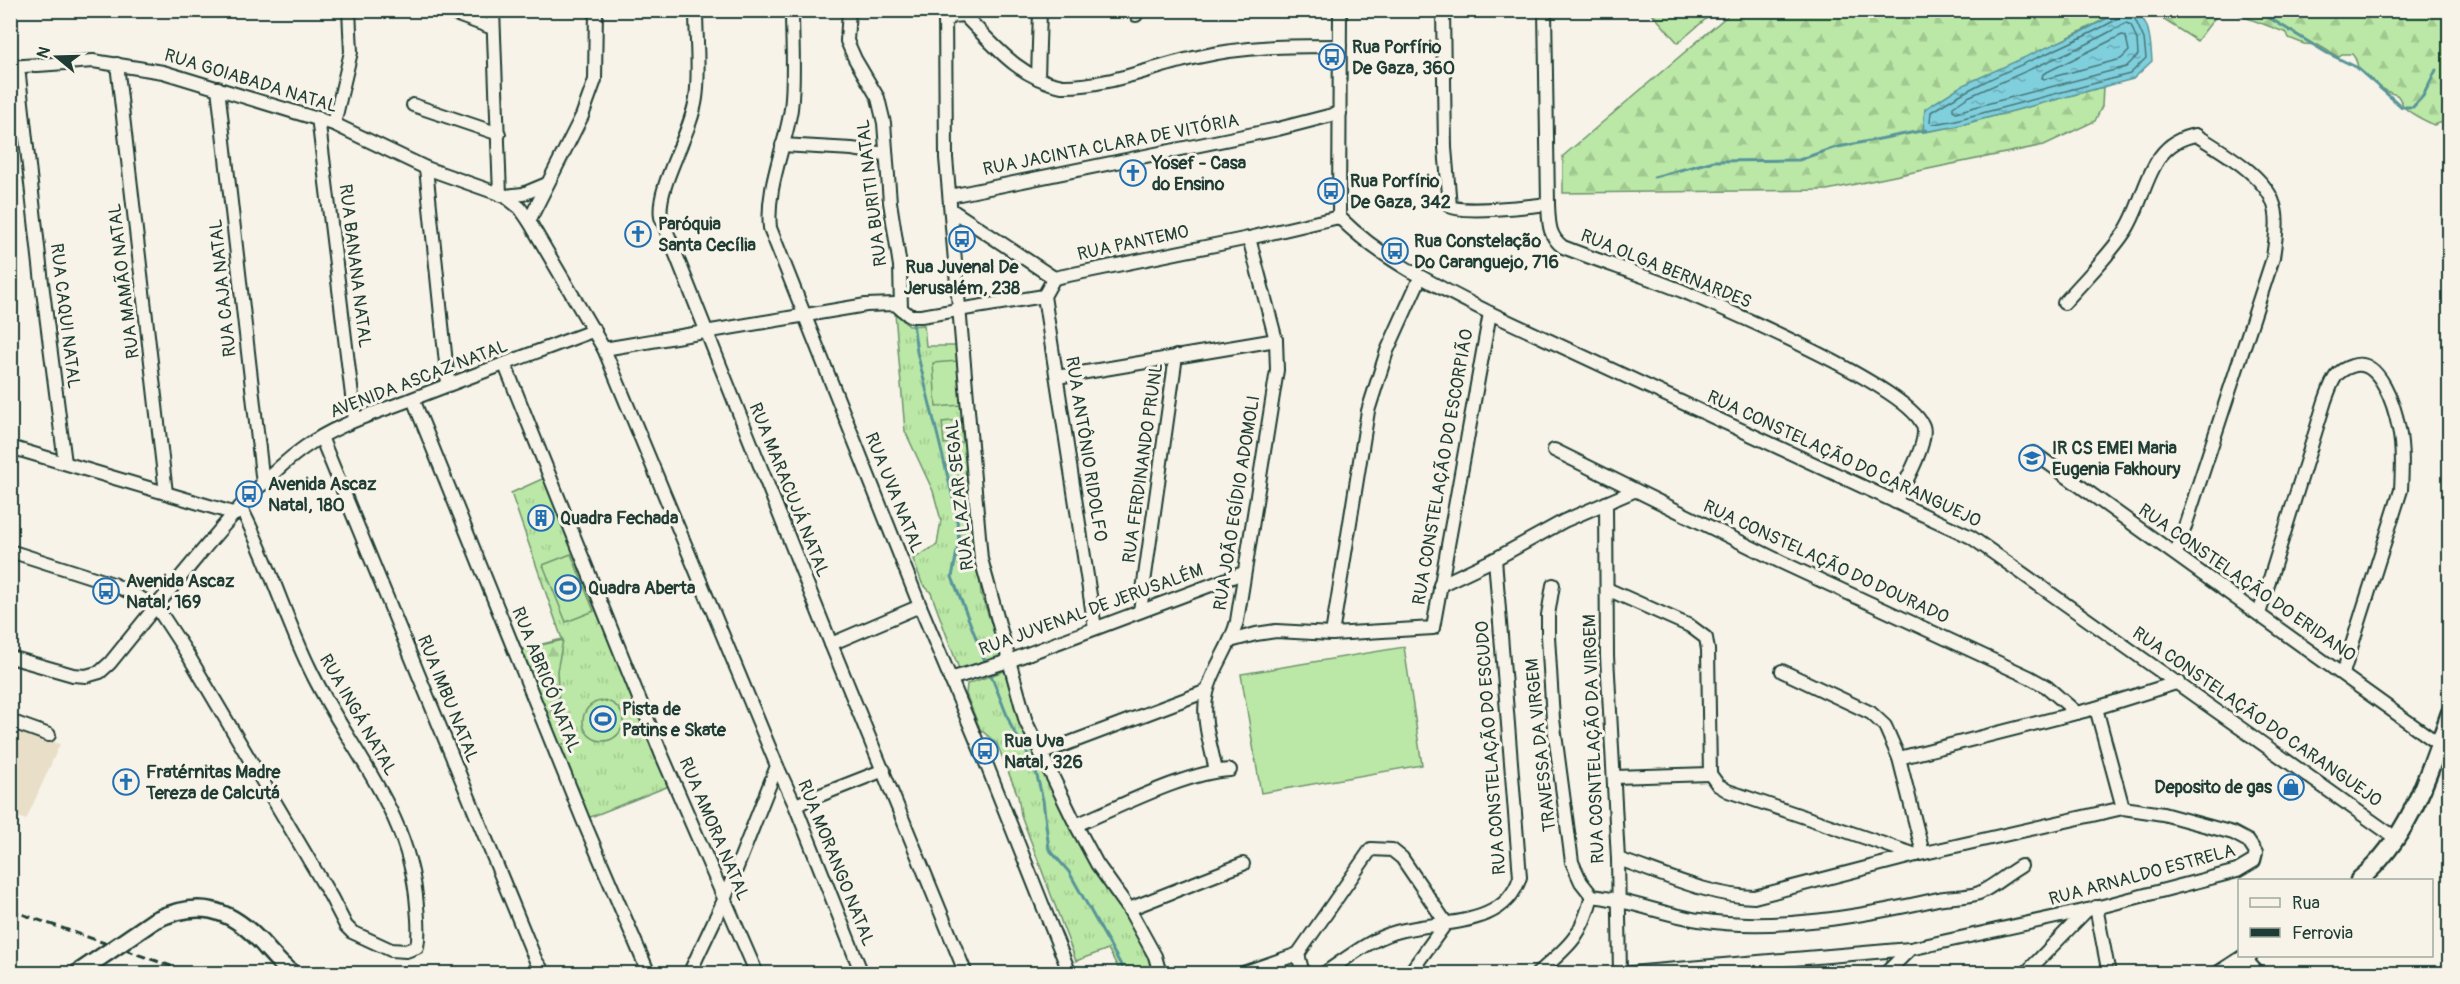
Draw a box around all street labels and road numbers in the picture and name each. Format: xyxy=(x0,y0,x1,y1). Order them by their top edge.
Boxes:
street label: RUA GOIABADA NATAL xyxy=(162,44,340,118)
street label: RUA JACINTA CLARA DE VITÓRIA xyxy=(981,108,1241,181)
street label: RUA BURITI NATAL xyxy=(852,118,892,268)
street label: RUA BANANA NATAL xyxy=(334,183,376,349)
street label: RUA MAMÃO NATAL xyxy=(103,202,145,360)
street label: RUA CAJA NATAL xyxy=(204,218,242,358)
street label: RUA PANTEMO xyxy=(1075,220,1191,266)
street label: RUA OLGA BERNARDES xyxy=(1577,224,1755,314)
street label: RUA CAQUI NATAL xyxy=(45,242,85,390)
street label: RUA CONSTELAÇÃO DO ESCORPIÃO xyxy=(1407,327,1479,607)
street label: AVENIDA ASCAZ NATAL xyxy=(327,334,511,424)
street label: RUA ANTÔNIO RIDOLFO xyxy=(1060,355,1112,543)
street label: RUA FERDINANDO PRUNL xyxy=(1118,361,1168,565)
street label: RUA CONSTELAÇÃO DO CARANGUEJO xyxy=(1704,385,1984,533)
street label: RUA JOÃO EGÍDIO ADOMOLI xyxy=(1209,394,1265,612)
street label: RUA MARACUJÁ NATAL xyxy=(743,399,835,581)
street label: RUA LAZAR SEGAL xyxy=(941,418,979,572)
street label: RUA UVA NATAL xyxy=(859,429,929,557)
street label: RUA CONSTELAÇÃO DO DOURADO xyxy=(1700,495,1952,629)
street label: RUA CONSTELAÇÃO DO ERIDANO xyxy=(2134,499,2360,667)
street label: RUA JUVENAL DE JERUSALÉM xyxy=(976,559,1206,661)
street label: RUA ABRICÓ NATAL xyxy=(506,603,587,756)
street label: RUA COSNTELAÇÃO DA VIRGEM xyxy=(1578,614,1610,864)
street label: RUA CONSTELAÇÃO DO ESCUDO xyxy=(1471,620,1511,876)
street label: RUA CONSTELAÇÃO DO CARANGUEJO xyxy=(2128,622,2386,812)
street label: RUA IMBU NATAL xyxy=(412,632,484,766)
street label: RUA INGÁ NATAL xyxy=(314,650,402,780)
street label: TRAVESSA DA VIRGEM xyxy=(1520,657,1562,833)
street label: RUA AMORA NATAL xyxy=(673,754,755,904)
street label: RUA MORANGO NATAL xyxy=(792,776,880,950)
street label: RUA ARNALDO ESTRELA xyxy=(2046,839,2238,911)

